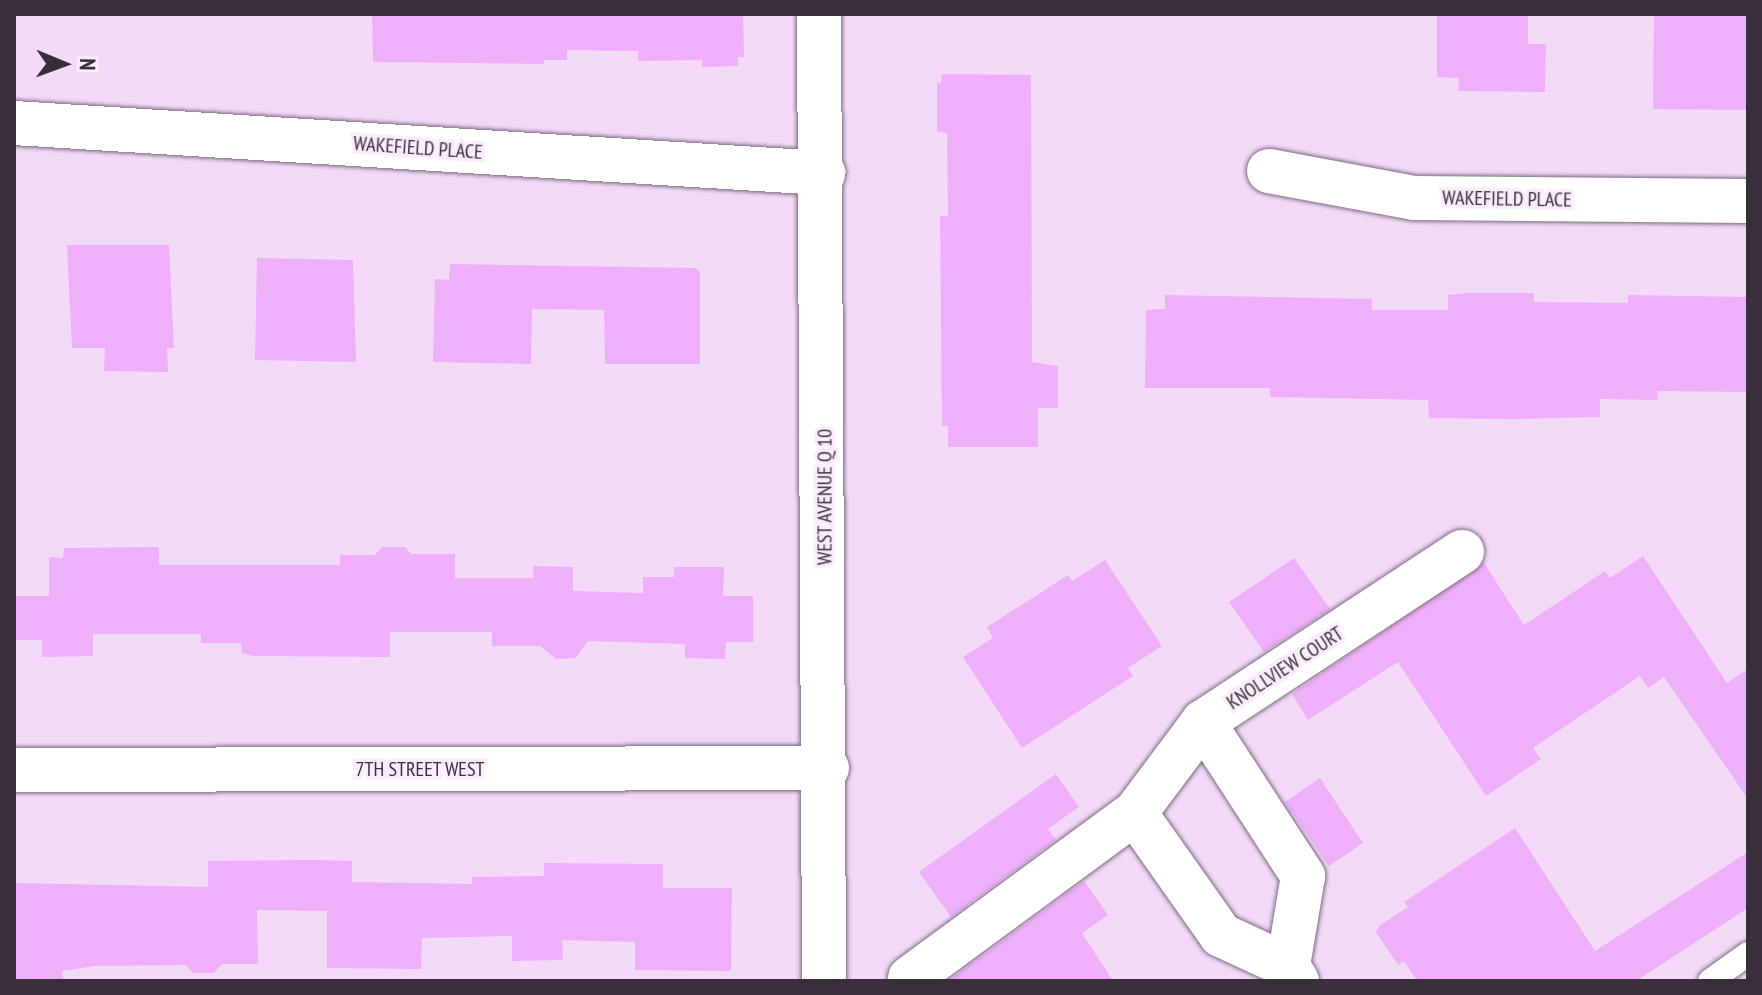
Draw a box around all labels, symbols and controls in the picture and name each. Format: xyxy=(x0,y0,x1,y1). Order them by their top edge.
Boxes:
north arrow xyxy=(24,24,104,104)
text: N xyxy=(74,58,102,71)
street label: WAKEFIELD PLACE xyxy=(353,132,483,164)
street label: WAKEFIELD PLACE xyxy=(1442,186,1572,212)
street label: WEST AVENUE Q 10 xyxy=(813,428,837,566)
street label: KNOLLVIEW COURT xyxy=(1222,621,1348,715)
street label: 7TH STREET WEST xyxy=(355,757,485,781)

